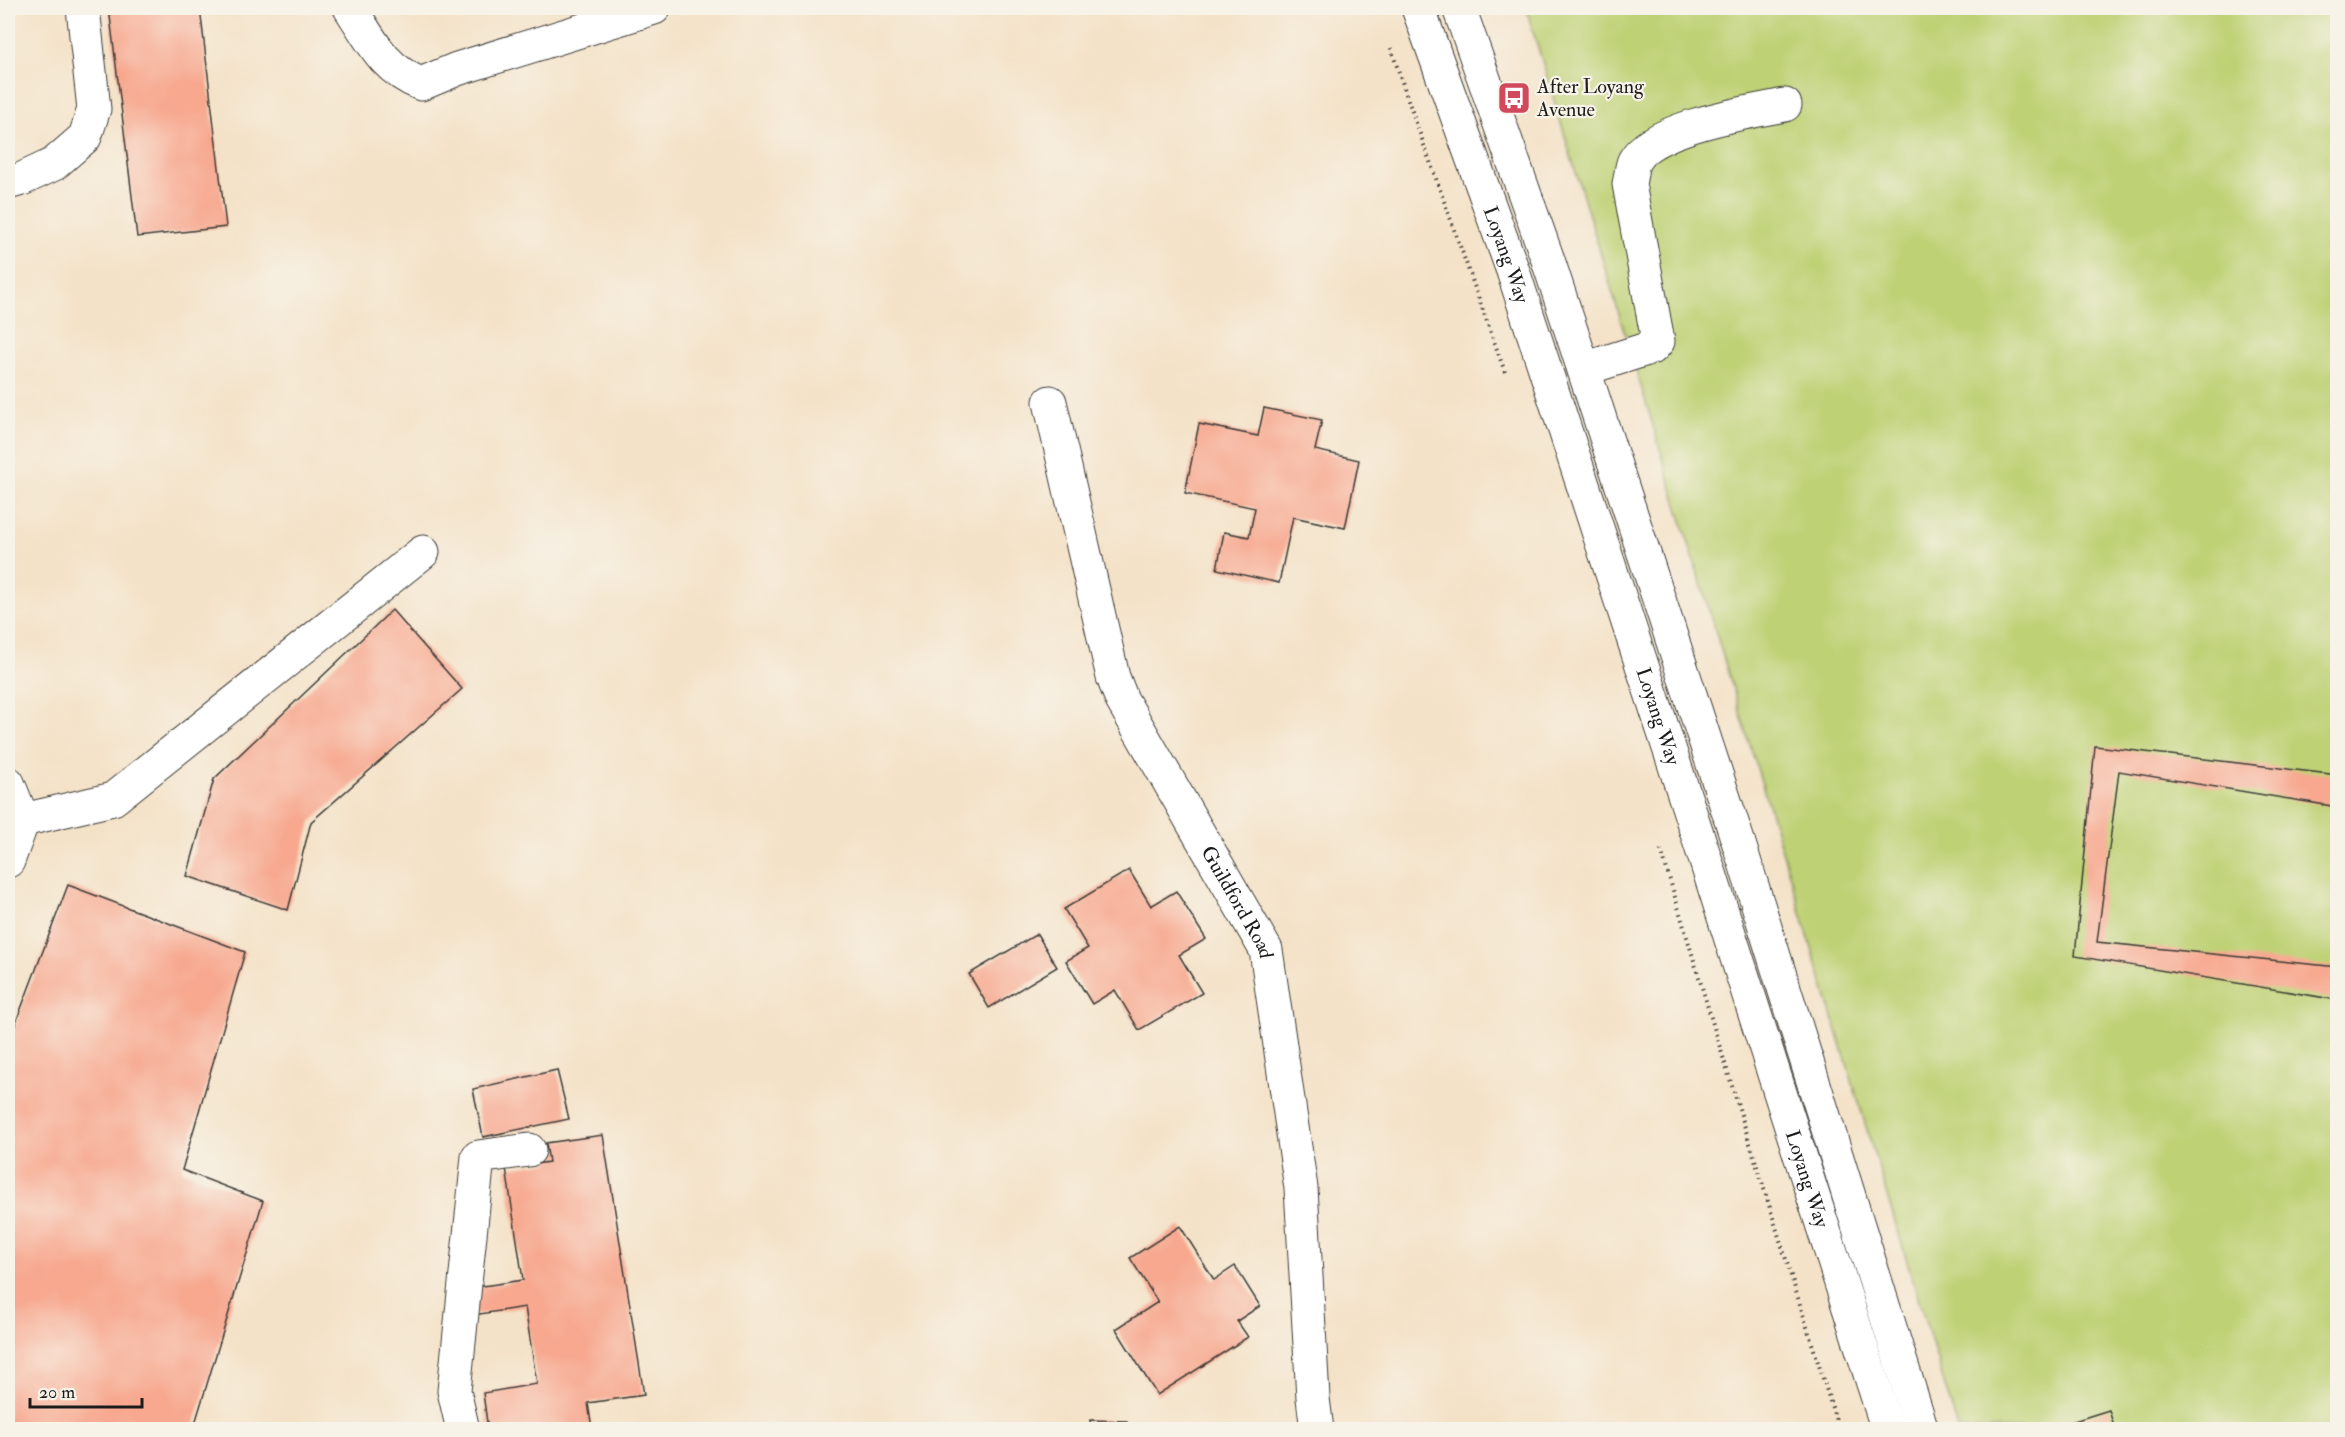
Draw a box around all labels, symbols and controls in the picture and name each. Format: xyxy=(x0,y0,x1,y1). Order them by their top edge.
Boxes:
place label: After Loyang Avenue xyxy=(1536,74,1645,122)
bus stop icon: After Loyang Avenue xyxy=(1496,80,1532,116)
street label: Loyang Way xyxy=(1478,203,1535,307)
street label: Loyang Way xyxy=(1631,664,1686,769)
street label: Guildford Road xyxy=(1196,841,1279,960)
street label: Loyang Way xyxy=(1780,1127,1835,1232)
scale bar xyxy=(30,1371,142,1409)
text: 20 m xyxy=(39,1381,75,1404)

